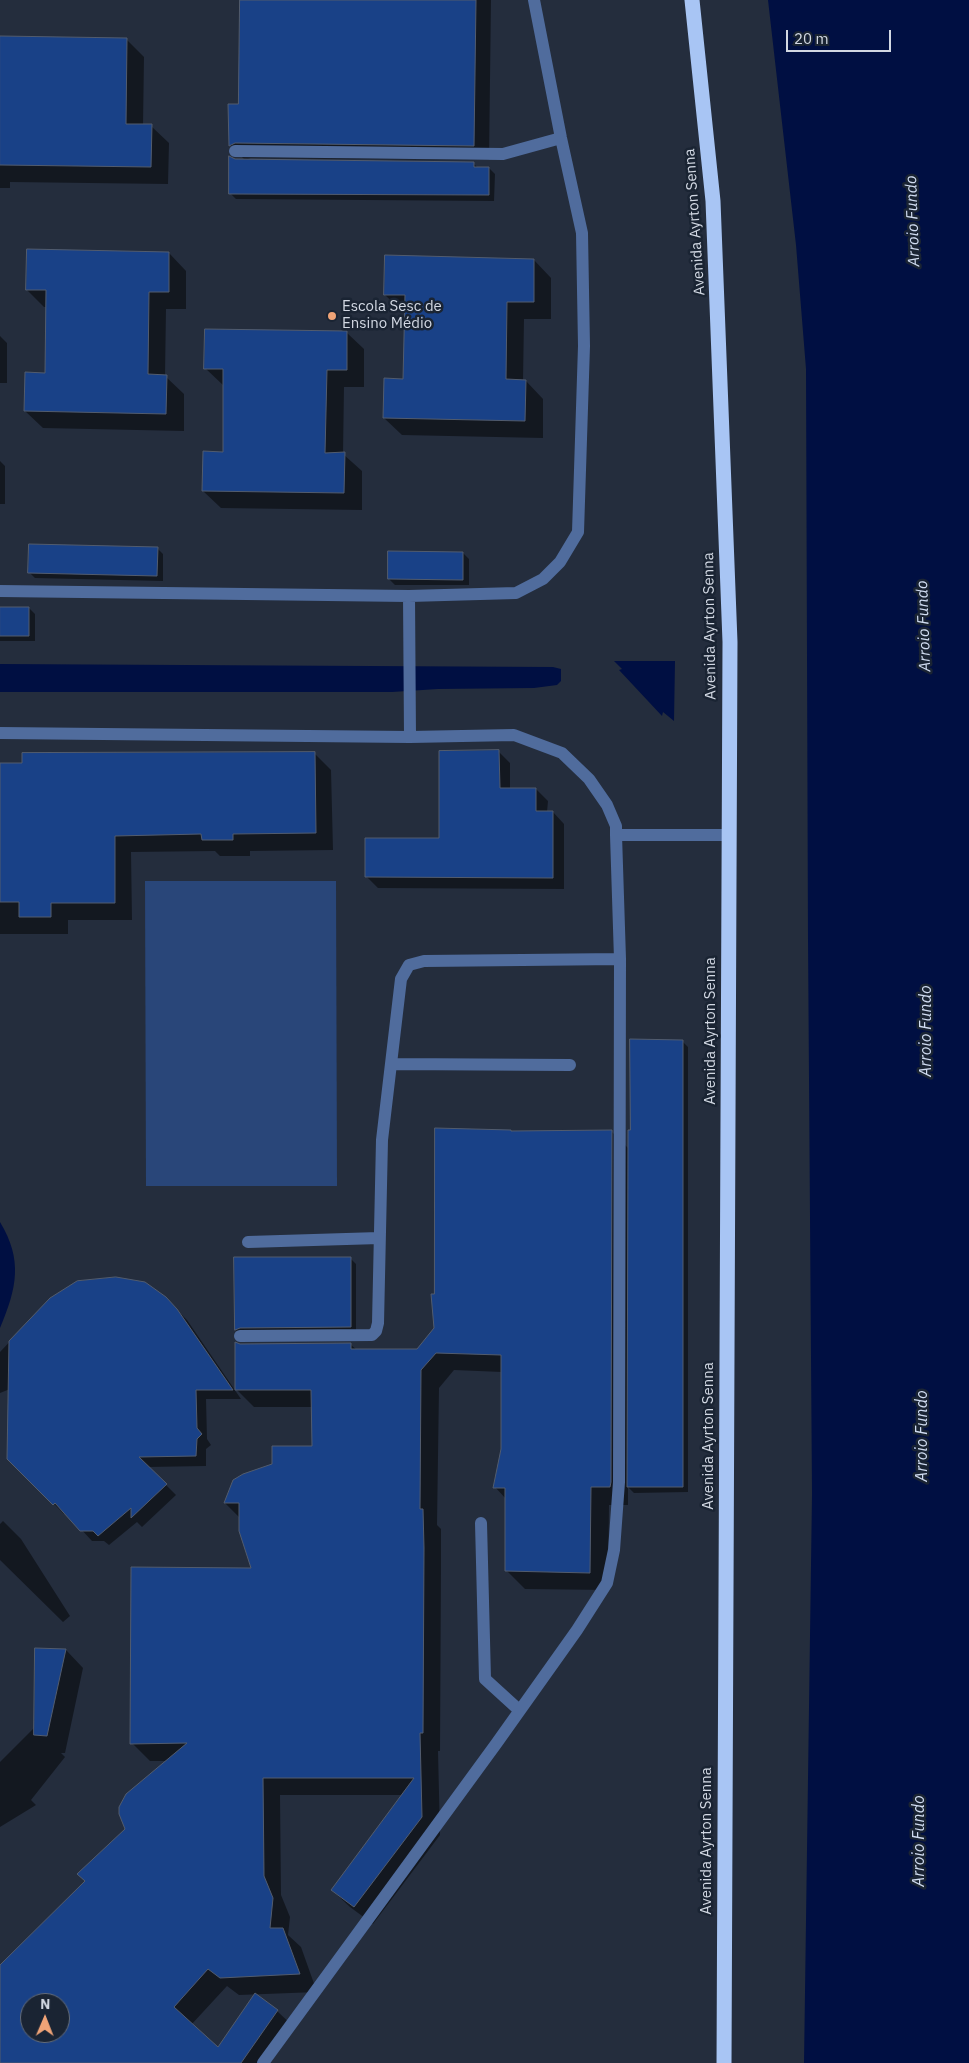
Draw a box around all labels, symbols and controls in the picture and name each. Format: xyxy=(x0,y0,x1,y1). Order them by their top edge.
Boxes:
scale bar xyxy=(789,20,894,52)
text: 20 m xyxy=(794,29,829,48)
street label: Avenida Ayrton Senna xyxy=(681,148,709,296)
water label: Arroio Fundo xyxy=(902,175,924,267)
place label: Escola Sesc de Ensino Médio xyxy=(342,298,442,333)
marker: Escola Sesc de Ensino Médio xyxy=(326,310,338,322)
street label: Avenida Ayrton Senna xyxy=(700,552,720,700)
water label: Arroio Fundo xyxy=(913,580,935,672)
street label: Avenida Ayrton Senna xyxy=(702,957,720,1105)
water label: Arroio Fundo xyxy=(916,985,936,1077)
street label: Avenida Ayrton Senna xyxy=(700,1362,718,1510)
water label: Arroio Fundo xyxy=(912,1390,932,1482)
street label: Avenida Ayrton Senna xyxy=(698,1767,716,1915)
water label: Arroio Fundo xyxy=(909,1795,929,1887)
north arrow xyxy=(20,1993,70,2043)
text: N xyxy=(40,1995,50,2013)

